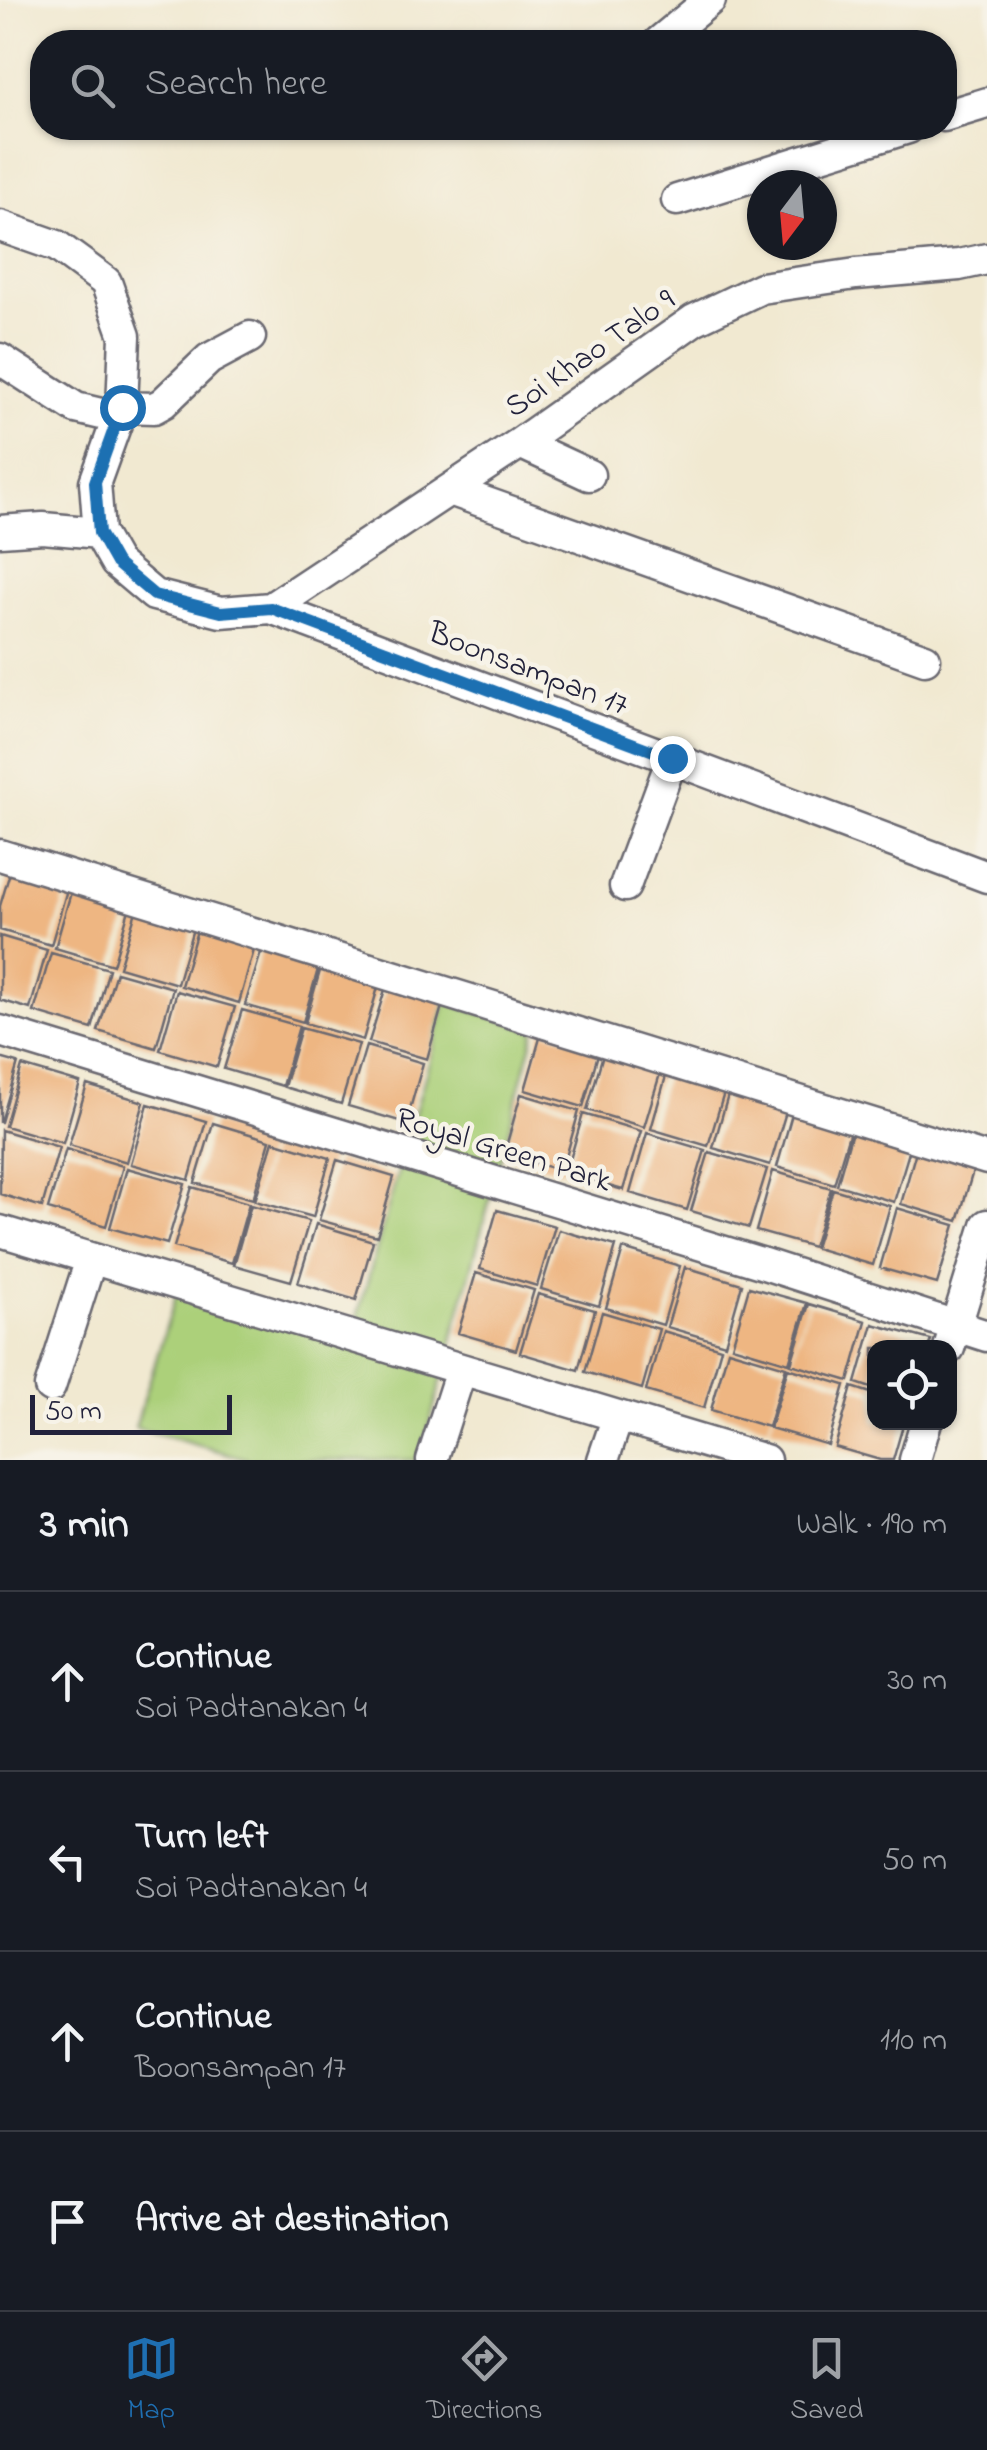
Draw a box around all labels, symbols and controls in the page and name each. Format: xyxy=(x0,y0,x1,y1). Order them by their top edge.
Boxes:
search box xyxy=(30,30,957,140)
text: Search here xyxy=(145,57,327,113)
icon: search xyxy=(65,58,120,113)
north arrow xyxy=(747,170,837,260)
street label: Soi Khao Talo 9 xyxy=(496,278,686,431)
route start xyxy=(100,385,146,431)
street label: Boonsampan 17 xyxy=(420,610,635,730)
route end xyxy=(650,736,696,782)
street label: Royal Green Park xyxy=(389,1096,617,1207)
map controls xyxy=(867,1340,957,1430)
button: locate xyxy=(867,1340,957,1430)
scale bar xyxy=(30,1390,232,1434)
text: 50 m xyxy=(45,1392,102,1433)
text: 3 min xyxy=(40,1495,129,1556)
text: Walk · 190 m xyxy=(796,1502,947,1549)
text: Continue xyxy=(135,1630,271,1686)
icon: ahead xyxy=(40,1654,95,1709)
text: 30 m xyxy=(887,1658,947,1705)
text: Soi Padtanakan 4 xyxy=(135,1686,367,1733)
text: Turn left xyxy=(135,1810,268,1866)
icon: left xyxy=(40,1834,95,1889)
text: 50 m xyxy=(882,1838,947,1885)
text: Soi Padtanakan 4 xyxy=(135,1866,367,1913)
text: Continue xyxy=(135,1990,271,2046)
icon: ahead xyxy=(40,2014,95,2069)
text: 110 m xyxy=(880,2018,947,2065)
text: Boonsampan 17 xyxy=(135,2046,346,2093)
text: Arrive at destination xyxy=(135,2193,449,2249)
icon: arrive xyxy=(40,2194,95,2249)
tab: Map xyxy=(124,2331,179,2432)
tab: Directions xyxy=(426,2331,543,2432)
tab: Saved xyxy=(790,2331,863,2432)

